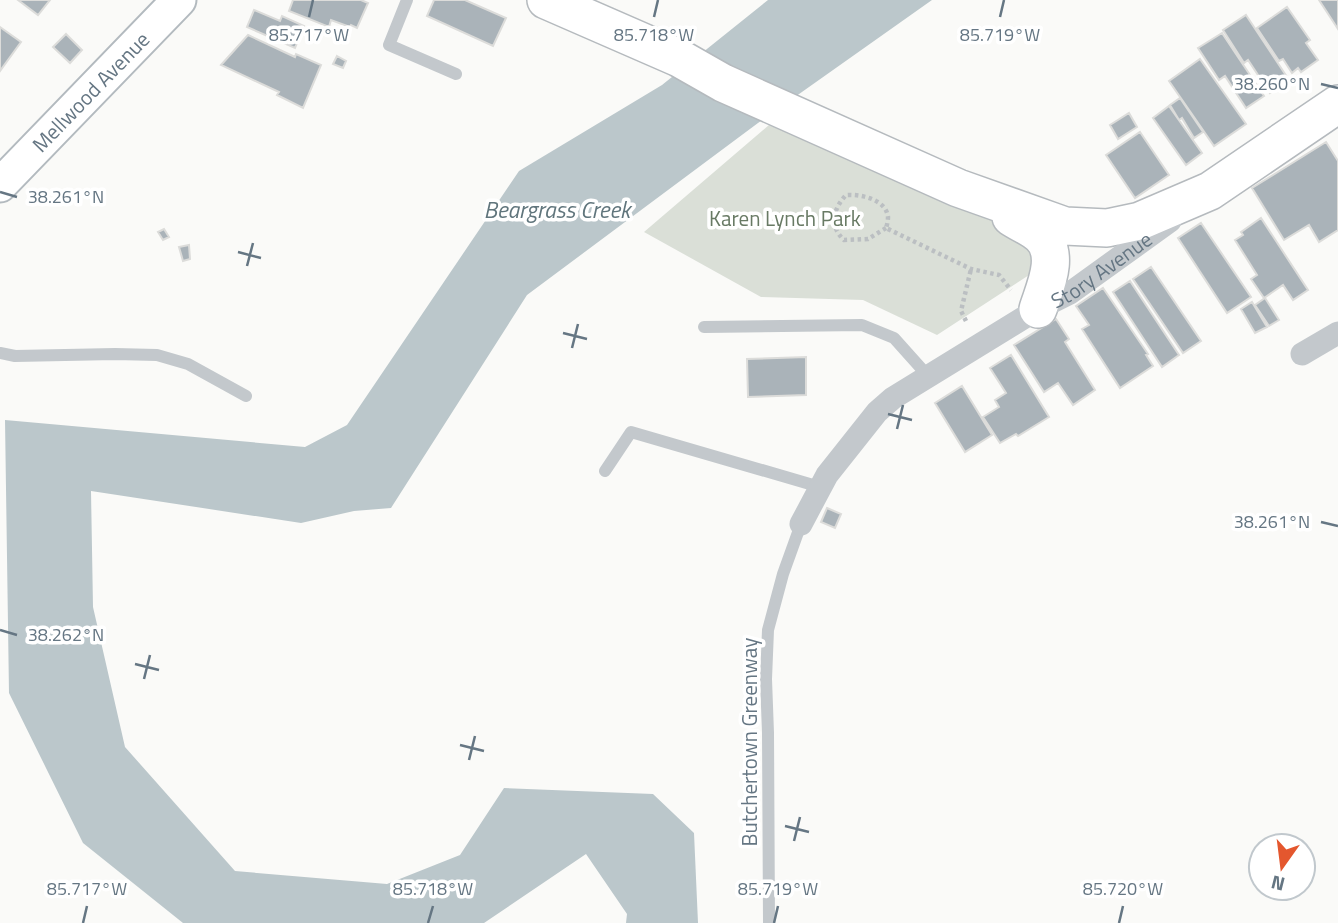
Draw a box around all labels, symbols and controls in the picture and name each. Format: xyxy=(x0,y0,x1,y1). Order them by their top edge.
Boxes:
text: 85.717°W xyxy=(269,21,349,48)
text: 85.718°W xyxy=(614,21,694,48)
text: 85.719°W xyxy=(960,21,1040,48)
street label: Mellwood Avenue xyxy=(24,24,157,159)
text: 38.260°N xyxy=(1234,70,1310,97)
text: 38.261°N xyxy=(28,183,104,210)
water label: Beargrass Creek xyxy=(484,192,633,227)
park label: Karen Lynch Park xyxy=(709,202,861,234)
street label: Story Avenue xyxy=(1045,223,1159,316)
text: 38.261°N xyxy=(1234,508,1310,535)
text: 38.262°N xyxy=(28,621,104,648)
street label: Butchertown Greenway xyxy=(733,638,765,846)
north arrow xyxy=(1247,832,1317,902)
text: N xyxy=(1268,868,1288,900)
text: 85.717°W xyxy=(47,875,127,902)
text: 85.718°W xyxy=(393,875,473,902)
text: 85.719°W xyxy=(738,875,818,902)
text: 85.720°W xyxy=(1083,875,1163,902)

